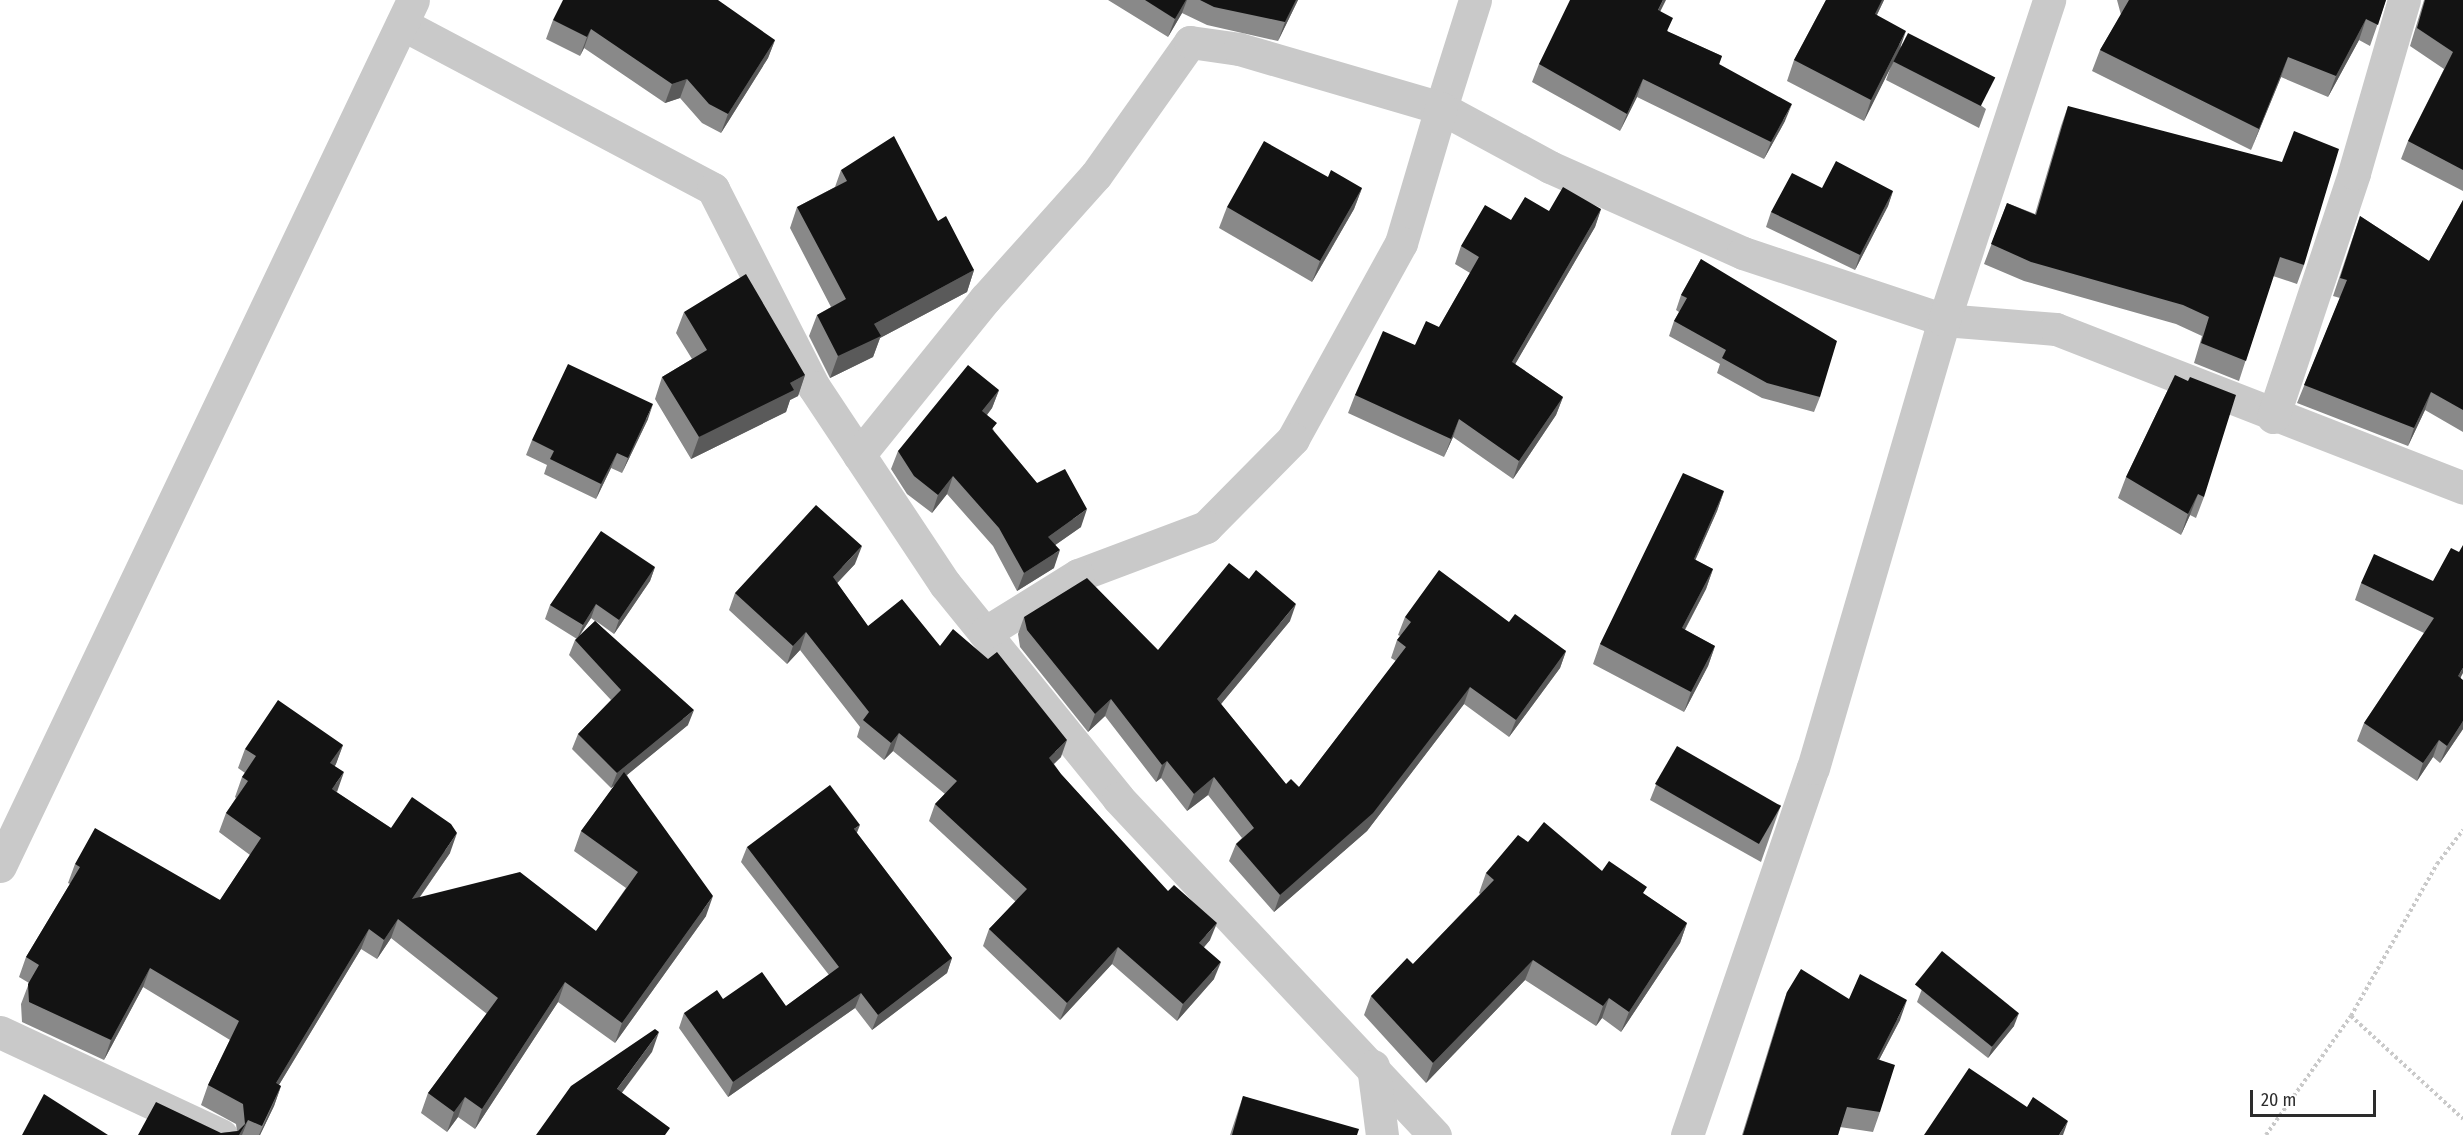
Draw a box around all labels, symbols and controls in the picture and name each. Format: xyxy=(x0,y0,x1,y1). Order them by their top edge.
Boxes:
scale bar xyxy=(2253,1078,2379,1116)
text: 20 m xyxy=(2261,1089,2296,1111)

